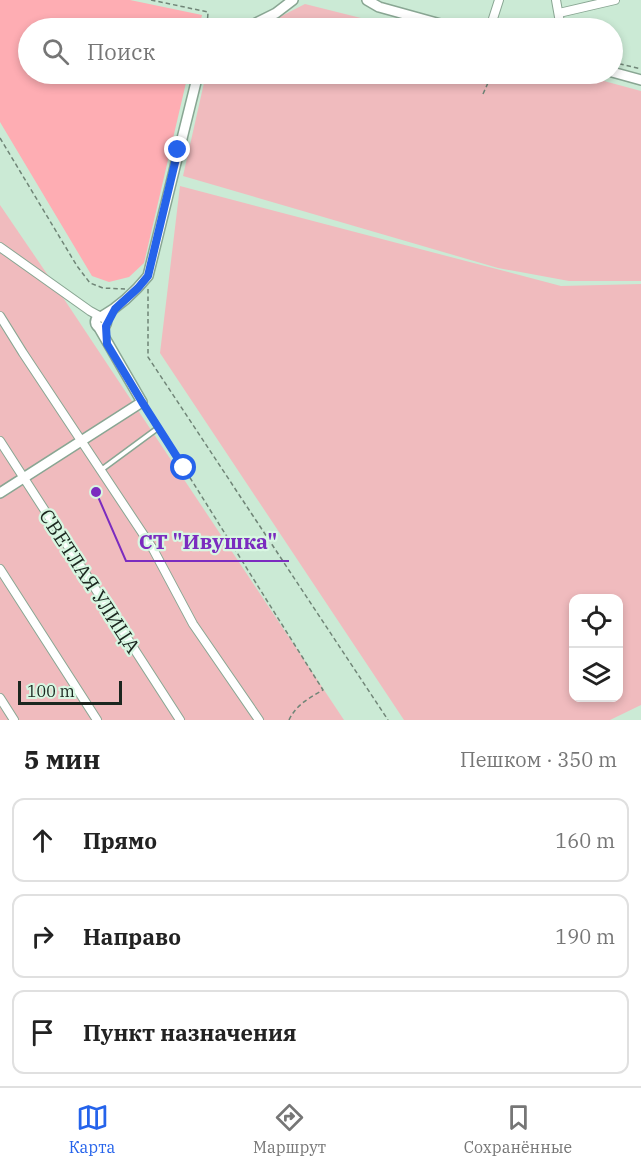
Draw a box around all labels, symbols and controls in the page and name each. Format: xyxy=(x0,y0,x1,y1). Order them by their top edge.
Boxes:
search box xyxy=(18,18,623,84)
icon: search xyxy=(39,35,72,68)
text: Поиск xyxy=(87,37,155,66)
route end xyxy=(164,136,190,162)
route start xyxy=(170,454,196,480)
street label: СВЕТЛАЯ УЛИЦА xyxy=(33,504,147,659)
callout: СТ "Ивушка" xyxy=(126,522,289,561)
text: СТ "Ивушка" xyxy=(139,527,277,555)
map controls xyxy=(569,594,623,702)
button: locate xyxy=(569,594,623,648)
button: layers xyxy=(569,648,623,702)
scale bar xyxy=(18,678,122,706)
text: 100 m xyxy=(27,681,75,701)
text: 5 мин xyxy=(24,742,100,776)
text: Пешком · 350 m xyxy=(460,746,617,773)
icon: ahead xyxy=(26,824,59,857)
text: Прямо xyxy=(83,826,157,855)
text: 160 m xyxy=(555,827,615,854)
icon: right xyxy=(26,920,59,953)
text: Направо xyxy=(83,922,181,951)
text: 190 m xyxy=(555,923,615,950)
icon: arrive xyxy=(26,1016,59,1049)
text: Пункт назначения xyxy=(83,1018,297,1047)
tab: Карта xyxy=(69,1101,115,1157)
tab: Маршрут xyxy=(253,1101,326,1157)
tab: Сохранённые xyxy=(464,1101,572,1157)

